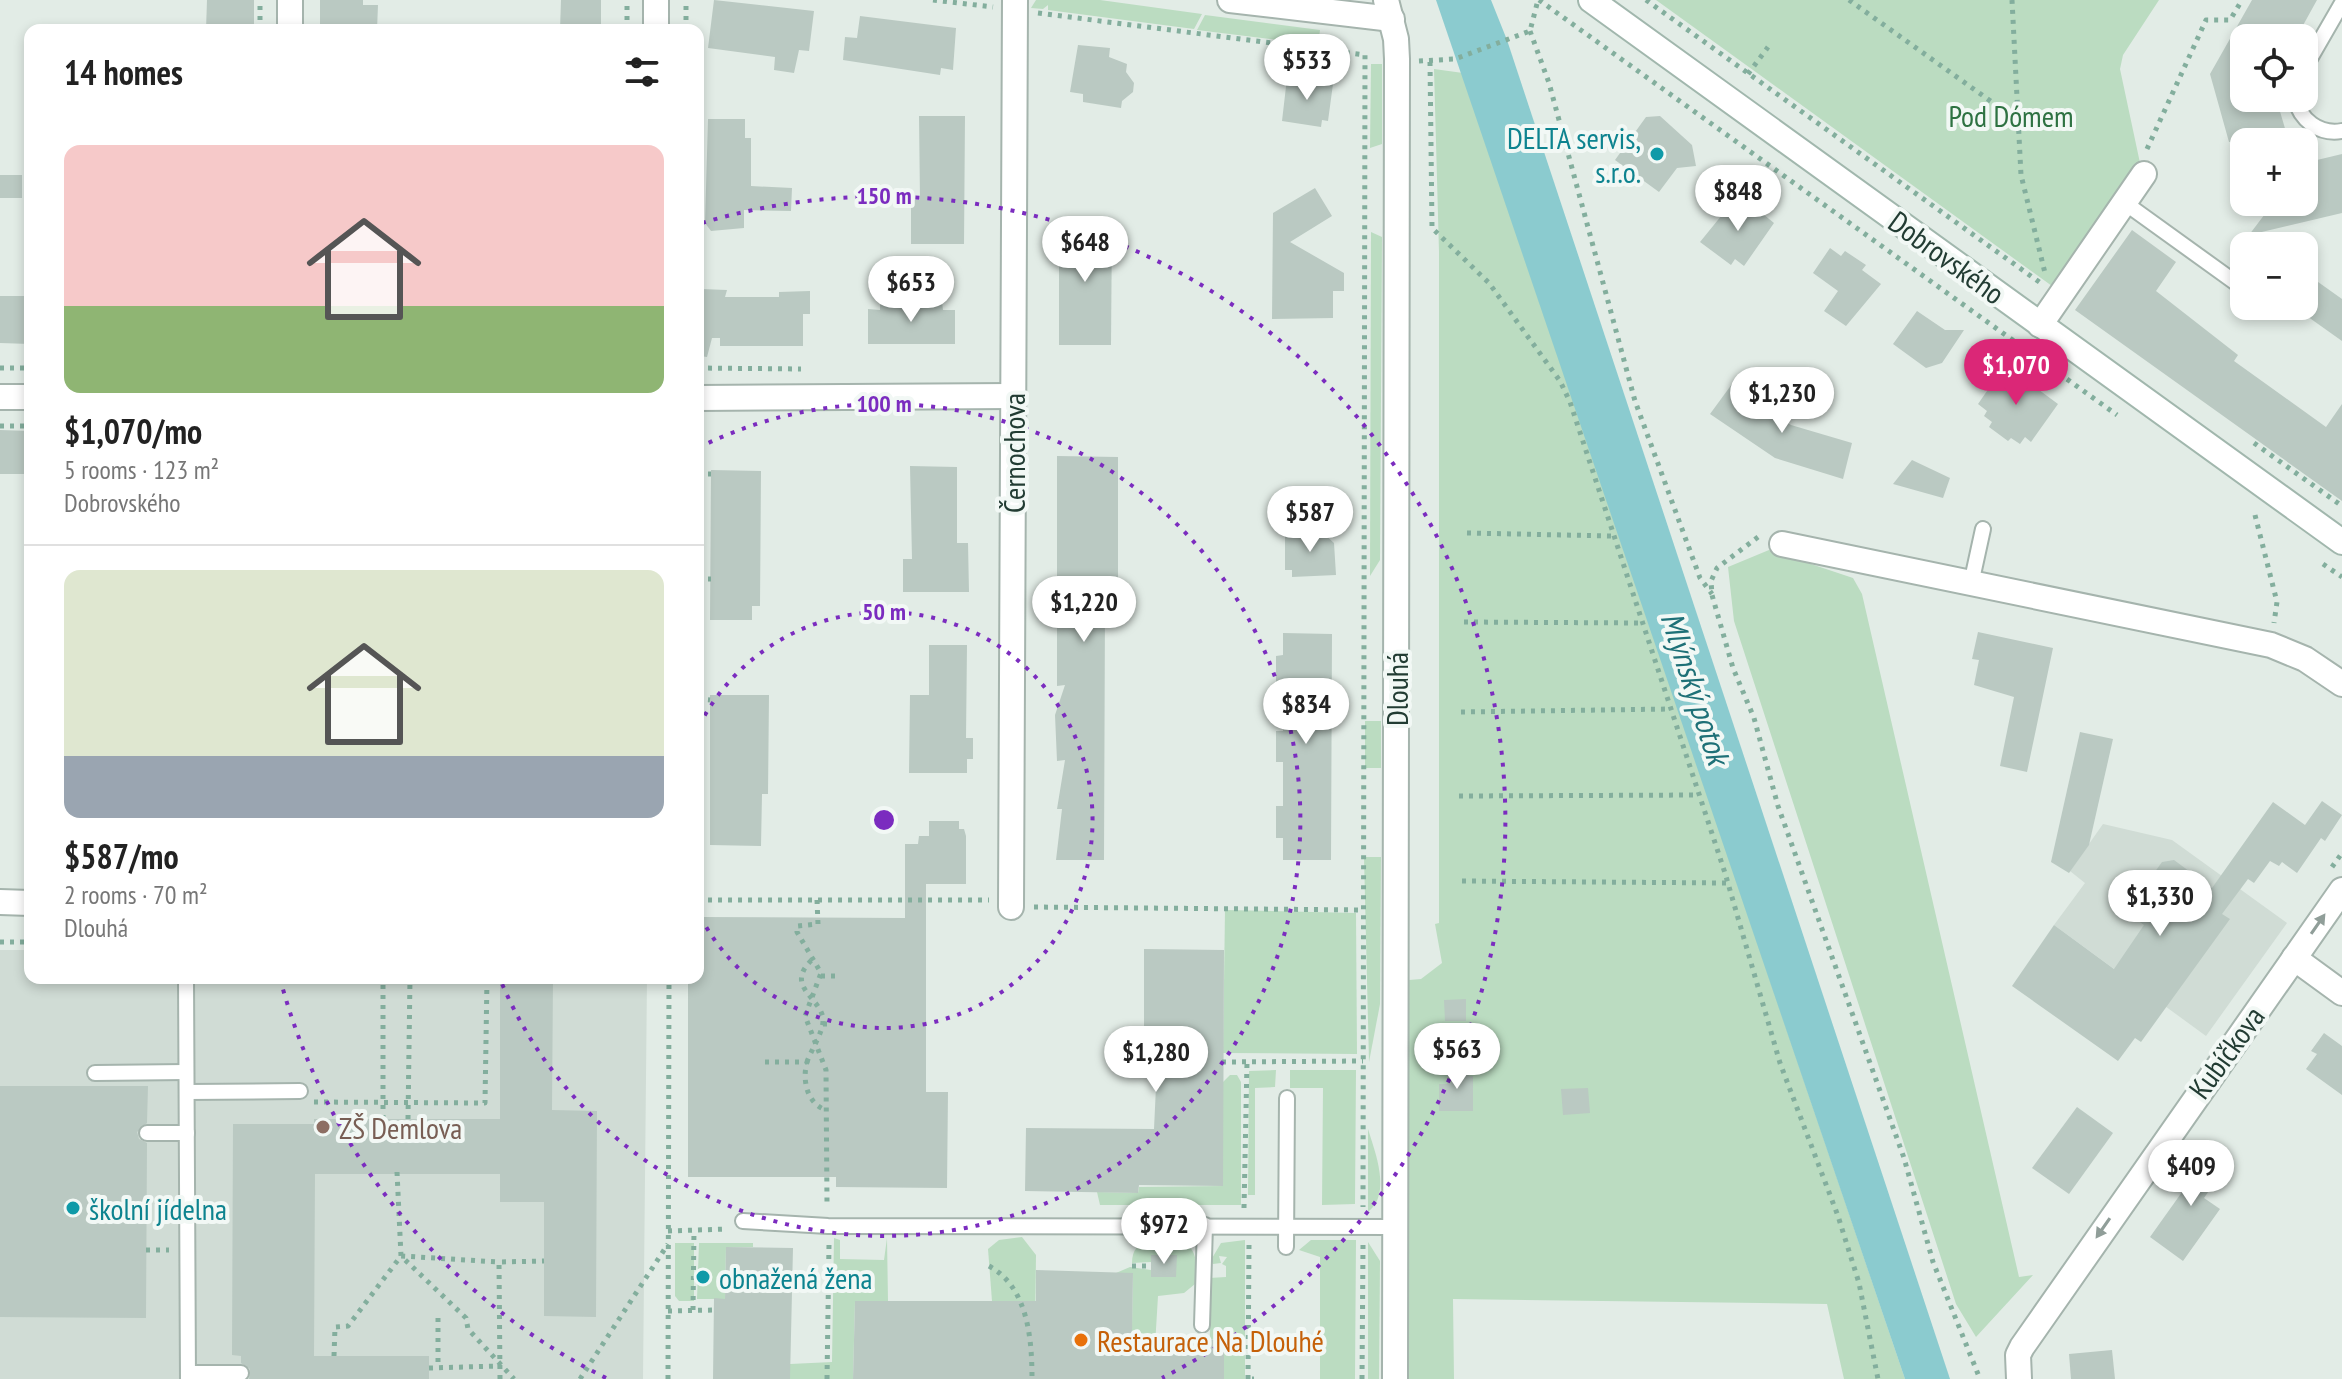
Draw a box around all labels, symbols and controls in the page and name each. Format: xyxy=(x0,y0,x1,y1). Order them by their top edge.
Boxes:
map controls xyxy=(2230,24,2318,320)
button: locate xyxy=(2230,24,2318,112)
pin: $533 xyxy=(1260,34,1354,102)
text: $533 xyxy=(1282,43,1332,76)
text: 14 homes xyxy=(64,50,183,94)
icon: filters xyxy=(620,50,664,94)
park label: Pod Dómem xyxy=(1948,96,2074,135)
place label: DELTA servis, s.r.o. xyxy=(1507,118,1641,191)
button: + xyxy=(2230,128,2318,216)
marker: DELTA servis, s.r.o. xyxy=(1648,145,1666,163)
pin: $848 xyxy=(1691,165,1785,233)
text: $848 xyxy=(1713,174,1763,207)
text: 150 m xyxy=(856,180,912,211)
icon: home xyxy=(292,197,436,341)
street label: Dobrovského xyxy=(1881,202,2013,312)
pin: $648 xyxy=(1038,216,1132,284)
text: $648 xyxy=(1060,225,1110,258)
button: − xyxy=(2230,232,2318,320)
pin: $653 xyxy=(864,256,958,324)
text: $653 xyxy=(886,265,936,298)
pin: $1,070 xyxy=(1951,339,2081,407)
text: $1,070 xyxy=(1982,348,2050,381)
pin: $1,230 xyxy=(1717,367,1847,435)
text: $1,230 xyxy=(1748,376,1816,409)
text: 100 m xyxy=(856,388,912,419)
street label: Černochova xyxy=(994,393,1033,513)
text: $1,070/mo xyxy=(64,409,202,453)
text: 5 rooms · 123 m² xyxy=(64,453,219,486)
text: Dobrovského xyxy=(64,486,180,519)
pin: $587 xyxy=(1263,486,1357,554)
text: $587 xyxy=(1285,495,1335,528)
pin: $1,220 xyxy=(1019,576,1149,644)
text: $1,220 xyxy=(1050,585,1118,618)
text: 50 m xyxy=(862,596,906,627)
water label: Mlýnský potok xyxy=(1652,607,1741,773)
icon: home xyxy=(292,622,436,766)
street label: Dlouhá xyxy=(1377,652,1416,726)
pin: $834 xyxy=(1259,678,1353,746)
text: $834 xyxy=(1281,687,1331,720)
centre of rings xyxy=(870,806,898,834)
text: $587/mo xyxy=(64,834,179,878)
pin: $1,330 xyxy=(2095,870,2225,938)
text: 2 rooms · 70 m² xyxy=(64,878,208,911)
text: $1,330 xyxy=(2126,879,2194,912)
text: Dlouhá xyxy=(64,911,128,944)
one-way arrow xyxy=(2310,914,2325,935)
street label: Kubíčkova xyxy=(2179,998,2273,1106)
pin: $563 xyxy=(1410,1023,1504,1091)
pin: $1,280 xyxy=(1091,1026,1221,1094)
text: $563 xyxy=(1432,1032,1482,1065)
text: $1,280 xyxy=(1122,1035,1190,1068)
place label: ZŠ Demlova xyxy=(339,1108,462,1147)
marker: ZŠ Demlova xyxy=(314,1118,332,1136)
pin: $409 xyxy=(2144,1140,2238,1208)
text: $409 xyxy=(2166,1149,2216,1182)
place label: školní jídelna xyxy=(89,1189,227,1228)
pin: $972 xyxy=(1117,1198,1211,1266)
marker: školní jídelna xyxy=(64,1199,82,1217)
text: $972 xyxy=(1139,1207,1189,1240)
one-way arrow xyxy=(2096,1217,2111,1238)
place label: obnažená žena xyxy=(719,1258,873,1297)
marker: obnažená žena xyxy=(694,1268,712,1286)
place label: Restaurace Na Dlouhé xyxy=(1097,1321,1324,1360)
marker: Restaurace Na Dlouhé xyxy=(1072,1331,1090,1349)

